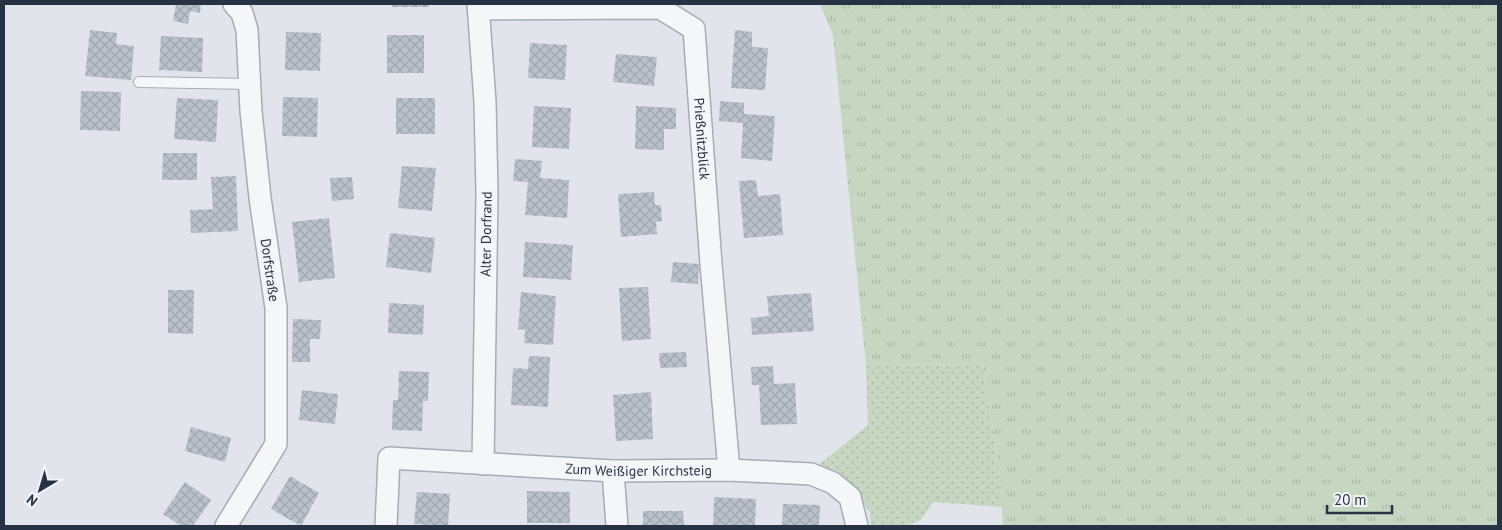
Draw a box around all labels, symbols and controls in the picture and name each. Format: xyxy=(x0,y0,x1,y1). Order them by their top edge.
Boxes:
street label: Prießnitzblick xyxy=(690,97,714,181)
street label: Alter Dorfrand xyxy=(476,191,496,277)
street label: Dorfstraße xyxy=(257,237,283,303)
street label: Zum Weißiger Kirchsteig xyxy=(565,459,712,480)
north arrow xyxy=(15,465,65,515)
scale bar xyxy=(1327,482,1392,514)
text: N xyxy=(23,490,41,510)
text: 20 m xyxy=(1334,490,1367,509)

